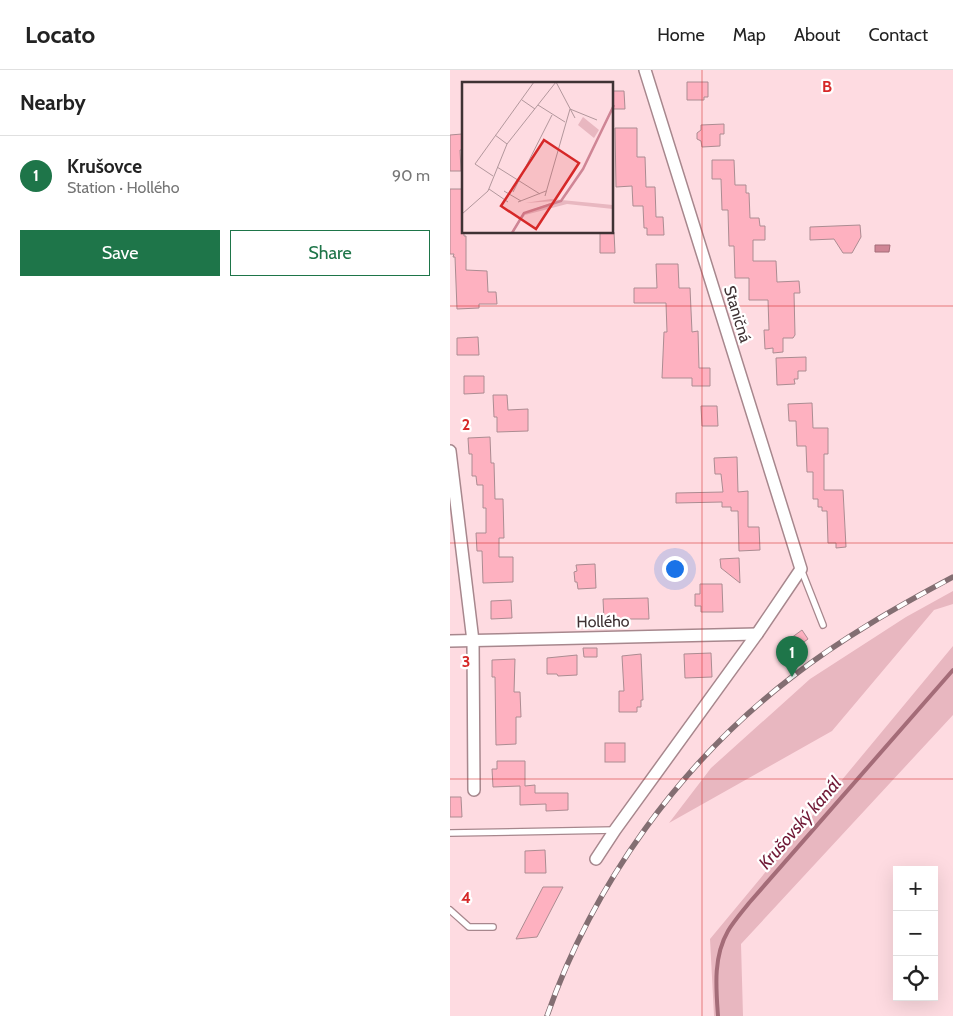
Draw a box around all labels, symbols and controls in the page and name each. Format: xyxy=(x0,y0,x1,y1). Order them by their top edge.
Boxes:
text: Locato xyxy=(25,20,95,49)
text: Home xyxy=(657,24,705,46)
text: Map xyxy=(733,24,766,46)
text: About xyxy=(794,24,840,46)
text: Contact xyxy=(868,24,928,46)
text: B xyxy=(822,77,832,96)
inset map xyxy=(462,82,614,234)
text: Nearby xyxy=(20,90,86,115)
text: Krušovce xyxy=(67,155,142,178)
text: 1 xyxy=(33,166,39,185)
text: 90 m xyxy=(392,166,430,185)
text: Station · Hollého xyxy=(67,178,180,197)
button: Save xyxy=(20,230,220,276)
button: Share xyxy=(230,230,430,276)
street label: Staničná xyxy=(720,283,755,345)
text: 2 xyxy=(462,415,470,434)
your location xyxy=(662,556,688,582)
street label: Hollého xyxy=(576,612,630,631)
pin: 1 xyxy=(776,636,808,677)
text: 3 xyxy=(462,652,470,671)
water label: Krušovský kanál xyxy=(754,772,847,874)
map controls xyxy=(893,866,938,1001)
button: + xyxy=(893,866,938,911)
text: 4 xyxy=(461,888,471,907)
button: − xyxy=(893,911,938,956)
button: locate xyxy=(893,956,938,1001)

